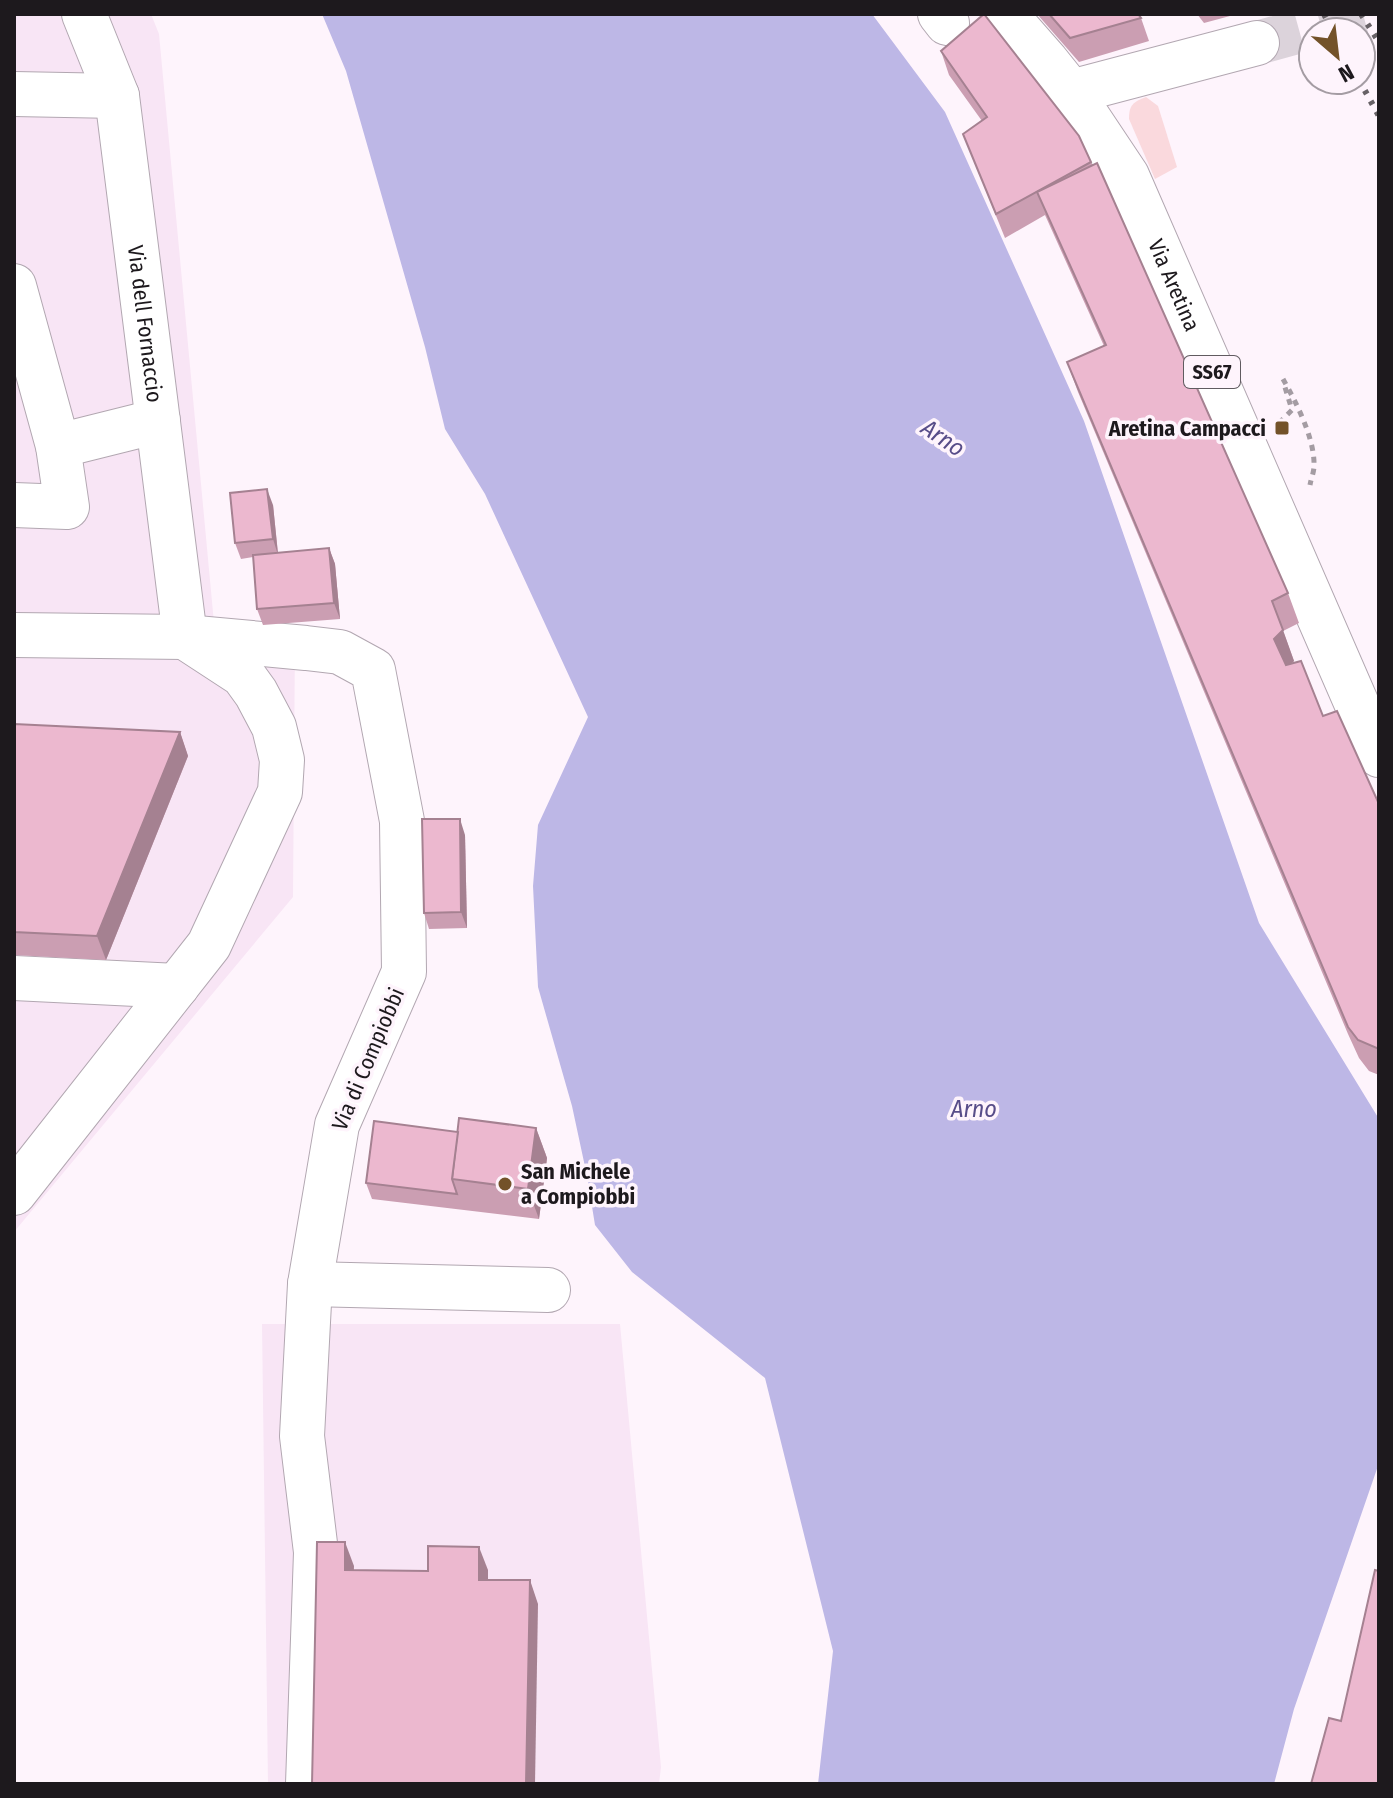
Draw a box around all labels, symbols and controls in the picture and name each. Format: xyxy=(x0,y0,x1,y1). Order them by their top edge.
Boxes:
north arrow xyxy=(1297,16,1377,96)
text: N xyxy=(1334,58,1358,88)
street label: Via Aretina xyxy=(1143,235,1206,335)
street label: Via dell Fornaccio xyxy=(122,244,169,404)
road number: SS67 xyxy=(1184,356,1240,388)
water label: Arno xyxy=(915,413,970,462)
place label: Aretina Campacci xyxy=(1108,415,1266,442)
marker: Aretina Campacci xyxy=(1273,419,1291,437)
street label: Via di Compiobbi xyxy=(326,984,410,1134)
water label: Arno xyxy=(950,1095,997,1123)
place label: San Michele a Compiobbi xyxy=(521,1158,635,1210)
marker: San Michele a Compiobbi xyxy=(496,1175,514,1193)

